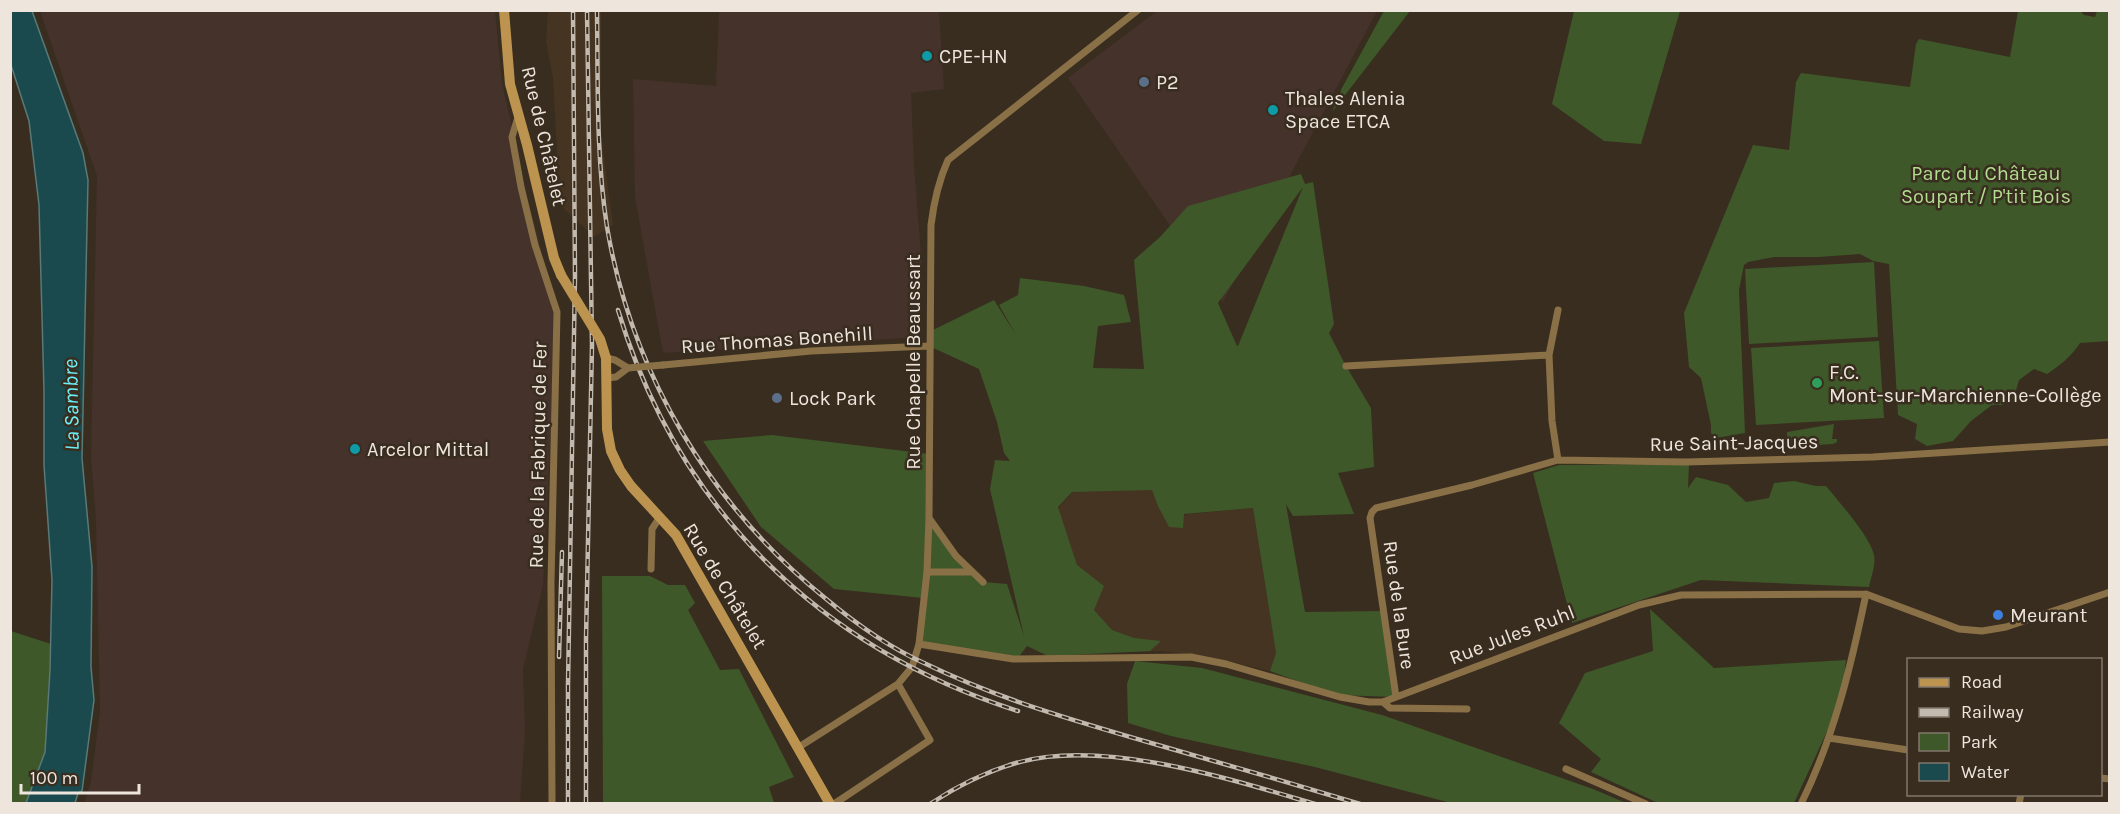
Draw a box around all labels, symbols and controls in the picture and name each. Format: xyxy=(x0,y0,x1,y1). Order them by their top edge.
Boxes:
place label: CPE-HN xyxy=(939,45,1008,68)
marker: CPE-HN xyxy=(920,49,934,63)
street label: Rue de Châtelet xyxy=(517,64,571,209)
place label: P2 xyxy=(1156,71,1179,94)
marker: P2 xyxy=(1137,75,1151,89)
place label: Thales Alenia Space ETCA xyxy=(1285,87,1406,133)
marker: Thales Alenia Space ETCA xyxy=(1266,103,1280,117)
park label: Parc du Château Soupart / P'tit Bois xyxy=(1901,162,2071,208)
street label: Rue Chapelle Beaussart xyxy=(902,254,925,470)
street label: Rue Thomas Bonehill xyxy=(680,322,874,358)
street label: Rue de la Fabrique de Fer xyxy=(525,341,551,569)
water label: La Sambre xyxy=(58,359,84,451)
place label: F.C. Mont-sur-Marchienne-Collège xyxy=(1829,361,2102,407)
marker: F.C. Mont-sur-Marchienne-Collège xyxy=(1810,376,1824,390)
place label: Lock Park xyxy=(789,387,876,410)
marker: Lock Park xyxy=(770,391,784,405)
street label: Rue Saint-Jacques xyxy=(1649,430,1819,456)
place label: Arcelor Mittal xyxy=(367,438,489,461)
marker: Arcelor Mittal xyxy=(348,442,362,456)
street label: Rue de Châtelet xyxy=(678,519,772,654)
street label: Rue de la Bure xyxy=(1379,539,1419,671)
street label: Rue Jules Ruhl xyxy=(1446,600,1578,670)
place label: Meurant xyxy=(2010,604,2088,627)
marker: Meurant xyxy=(1991,608,2005,622)
legend xyxy=(1907,658,2102,796)
text: Road xyxy=(1961,671,2002,693)
text: Railway xyxy=(1961,701,2024,723)
text: Park xyxy=(1961,731,1998,753)
scale bar xyxy=(21,757,140,795)
text: Water xyxy=(1961,761,2009,783)
text: 100 m xyxy=(30,767,78,789)

